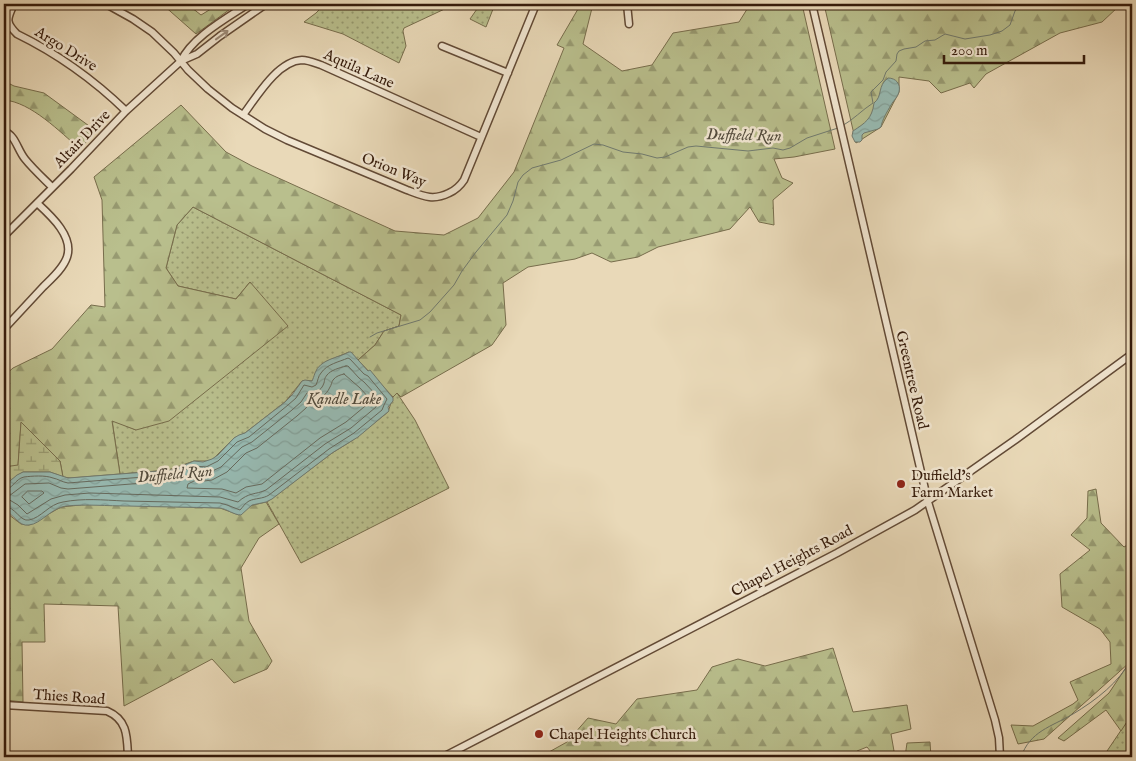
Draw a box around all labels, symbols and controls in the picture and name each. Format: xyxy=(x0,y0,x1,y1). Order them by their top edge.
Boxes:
street label: Argo Drive xyxy=(30,22,101,76)
one-way arrow xyxy=(215,30,229,40)
scale bar xyxy=(944,32,1084,64)
text: 200 m xyxy=(951,41,988,60)
street label: Aquila Lane xyxy=(320,45,397,93)
street label: Altair Drive xyxy=(49,106,114,173)
water label: Duffield Run xyxy=(706,125,782,147)
street label: Orion Way xyxy=(359,148,430,192)
street label: Greentree Road xyxy=(891,329,933,432)
water label: Kandle Lake xyxy=(306,390,382,410)
water label: Duffield Run xyxy=(137,462,213,488)
place label: Duffield's Farm Market xyxy=(911,466,993,502)
marker: Duffield's Farm Market xyxy=(895,478,907,490)
street label: Chapel Heights Road xyxy=(728,520,857,601)
street label: Thies Road xyxy=(32,685,107,709)
place label: Chapel Heights Church xyxy=(549,725,696,744)
marker: Chapel Heights Church xyxy=(533,728,545,740)

